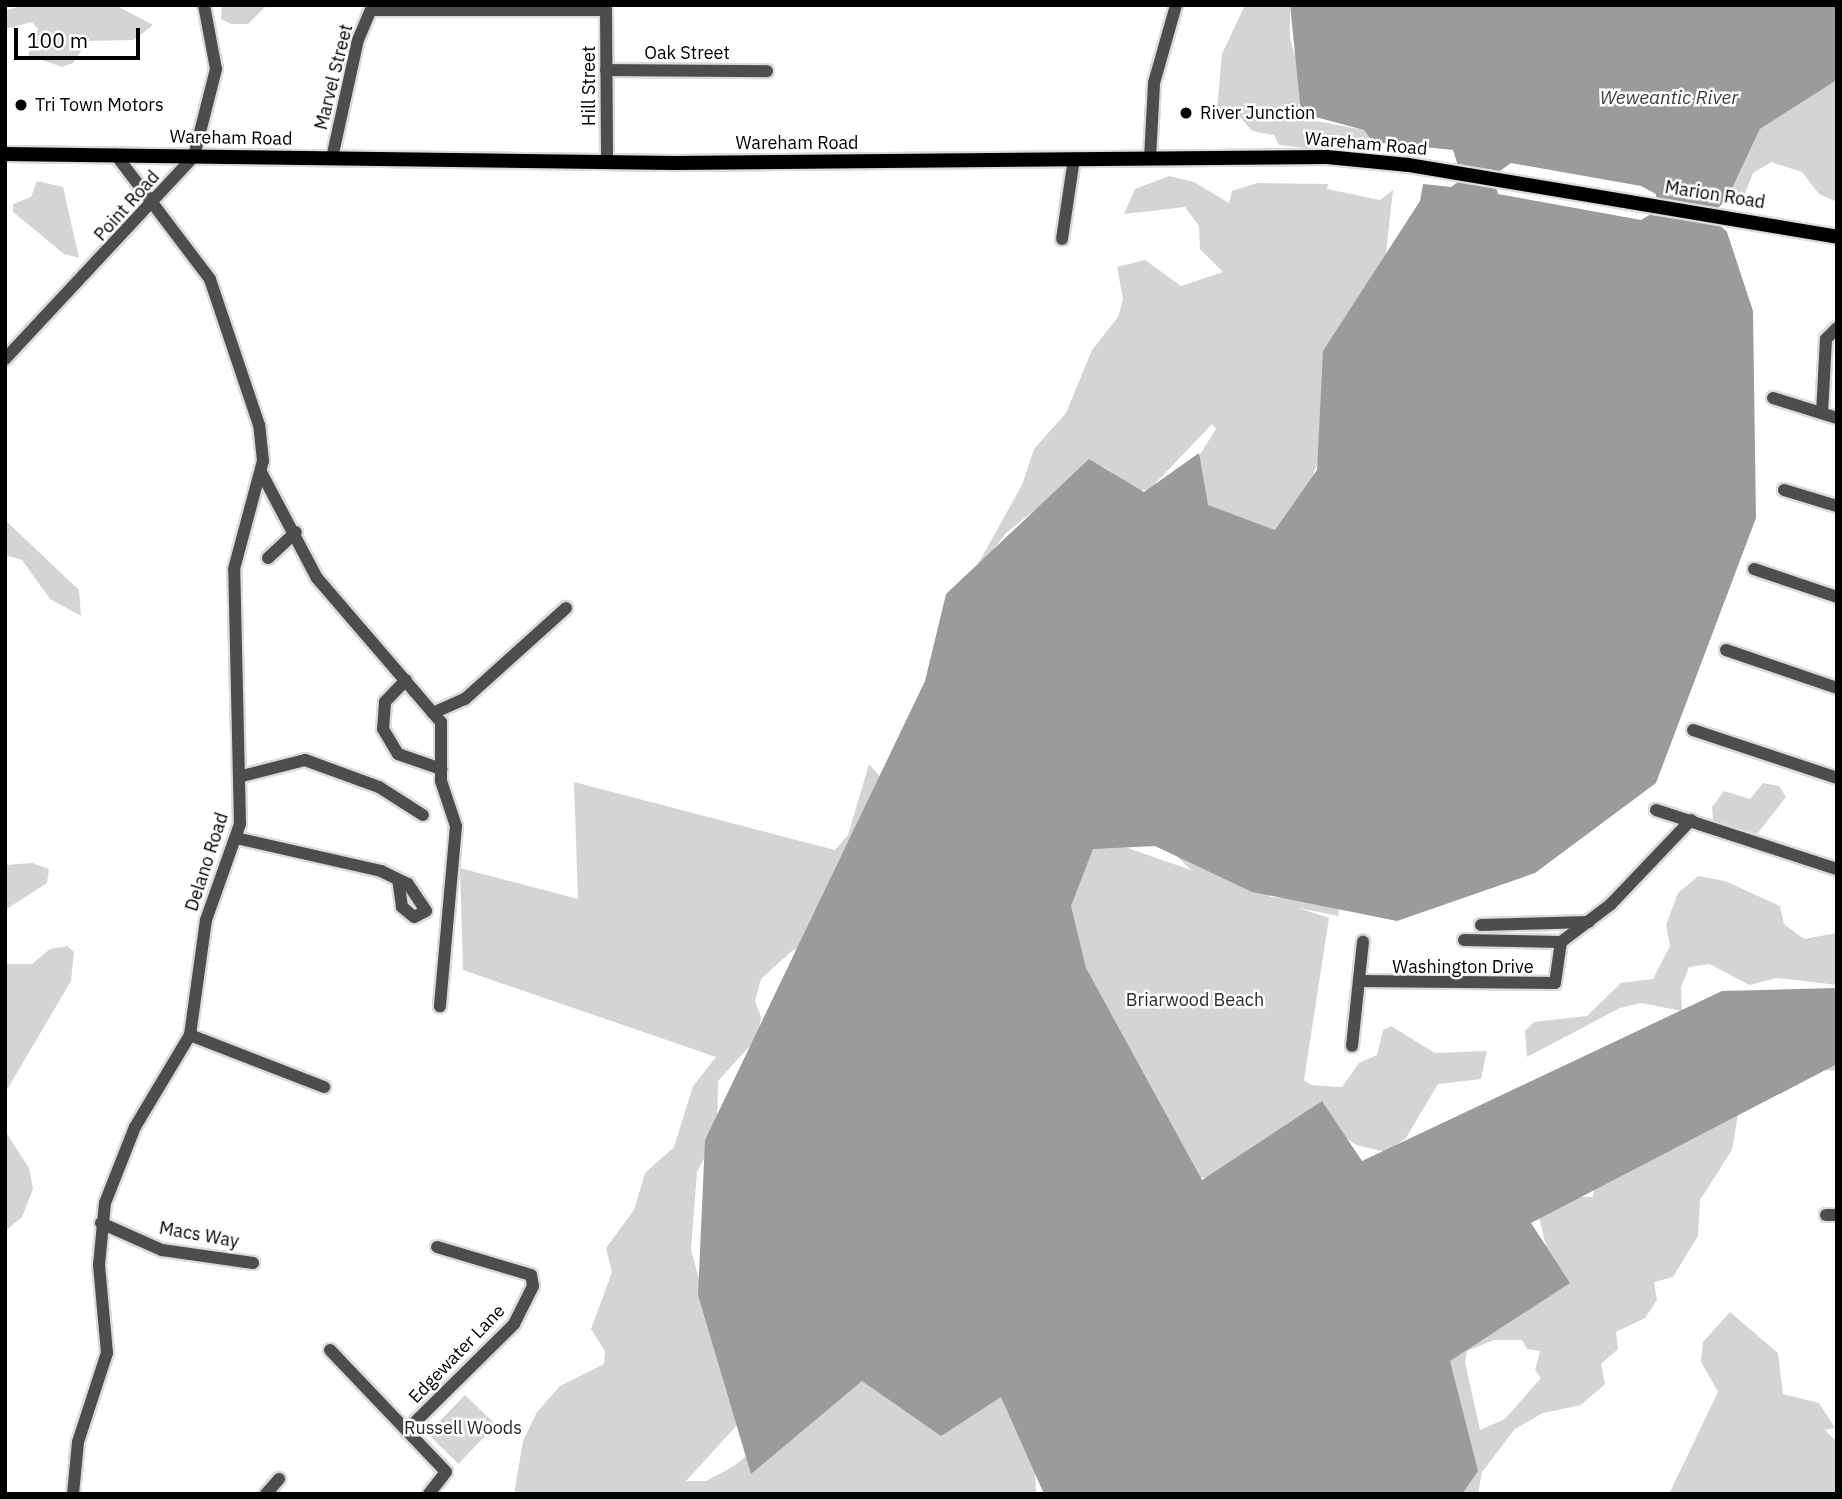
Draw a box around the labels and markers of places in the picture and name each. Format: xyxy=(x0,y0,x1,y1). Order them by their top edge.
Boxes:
place label: Tri Town Motors xyxy=(35,94,164,116)
marker: Tri Town Motors xyxy=(13,97,29,113)
place label: River Junction xyxy=(1200,102,1315,124)
marker: River Junction xyxy=(1178,105,1194,121)

